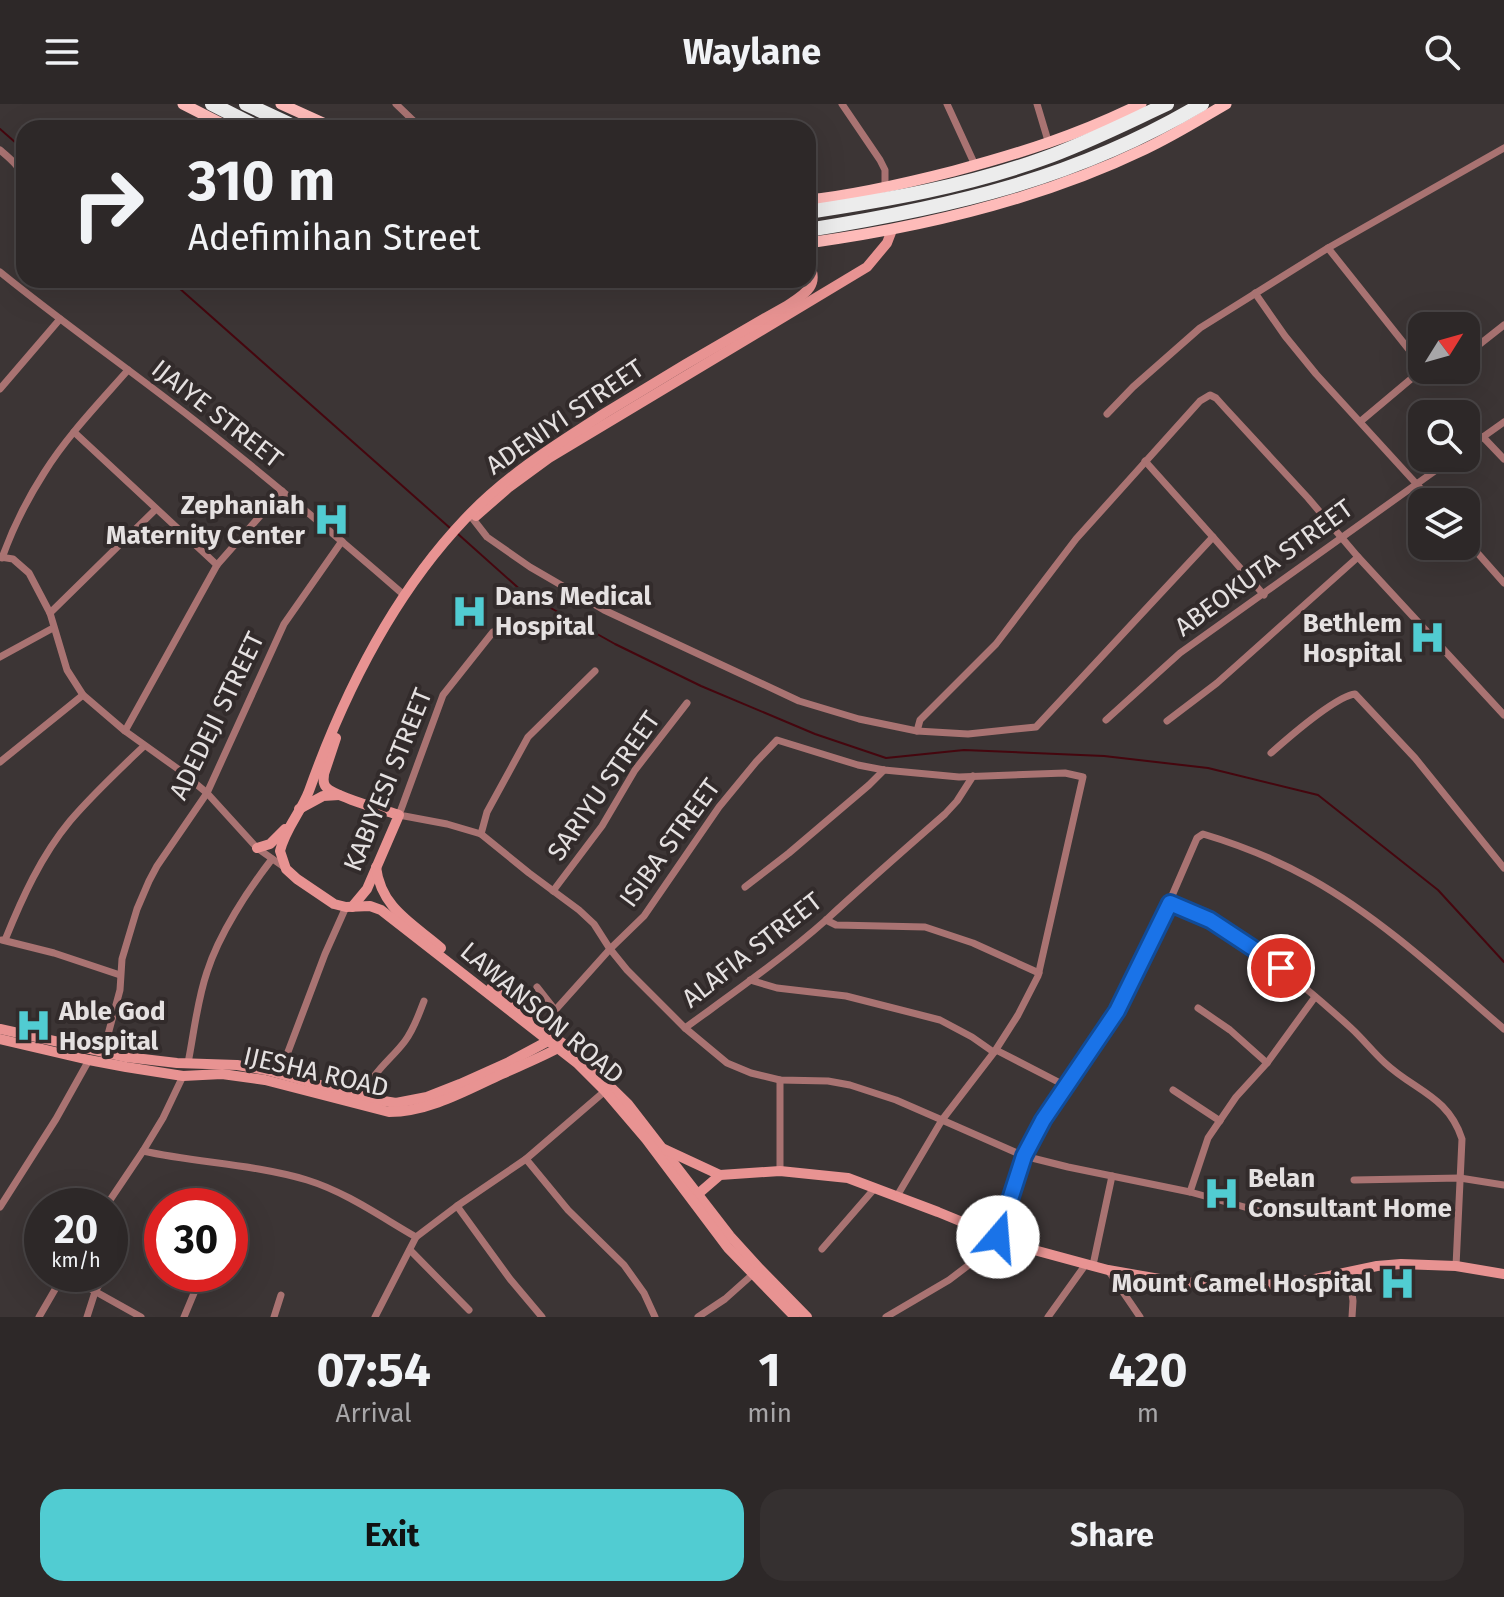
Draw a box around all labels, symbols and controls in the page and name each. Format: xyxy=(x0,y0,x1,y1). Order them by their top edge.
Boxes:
icon: menu xyxy=(40,30,84,74)
text: Waylane xyxy=(683,30,821,74)
icon: search xyxy=(1420,30,1464,74)
text: 310 m xyxy=(188,148,335,215)
icon: right xyxy=(56,152,160,256)
text: Adefimihan Street xyxy=(188,216,480,260)
north arrow xyxy=(1408,312,1480,384)
map controls xyxy=(1408,312,1480,560)
street label: ADENIYI STREET xyxy=(480,352,650,481)
street label: IJAIYE STREET xyxy=(145,353,289,475)
button: search xyxy=(1408,400,1480,472)
button: layers xyxy=(1408,488,1480,560)
place label: Zephaniah Maternity Center xyxy=(106,490,306,551)
street label: ABEOKUTA STREET xyxy=(1169,493,1360,643)
hospital icon: Zephaniah Maternity Center xyxy=(312,501,350,539)
place label: Dans Medical Hospital xyxy=(495,581,652,642)
hospital icon: Dans Medical Hospital xyxy=(450,592,488,630)
place label: Bethlem Hospital xyxy=(1303,608,1402,669)
hospital icon: Bethlem Hospital xyxy=(1409,619,1447,657)
street label: ADEDEJI STREET xyxy=(163,627,271,805)
street label: KABIYESI STREET xyxy=(337,684,439,876)
street label: SARIYU STREET xyxy=(541,705,667,866)
street label: ISIBA STREET xyxy=(613,772,727,913)
street label: ALAFIA STREET xyxy=(676,885,829,1014)
pin xyxy=(1247,934,1315,1002)
street label: LAWANSON ROAD xyxy=(454,936,630,1090)
icon: arrive xyxy=(1259,946,1303,990)
place label: Able God Hospital xyxy=(58,996,166,1057)
hospital icon: Able God Hospital xyxy=(14,1007,52,1045)
street label: IJESHA ROAD xyxy=(241,1040,391,1104)
place label: Belan Consultant Home xyxy=(1248,1163,1452,1224)
hospital icon: Belan Consultant Home xyxy=(1203,1174,1241,1212)
speed limit sign: 30 xyxy=(144,1188,248,1292)
position arrow xyxy=(956,1195,1040,1279)
text: 20 xyxy=(54,1206,98,1254)
text: km/h xyxy=(51,1248,101,1272)
hospital icon: Mount Camel Hospital xyxy=(1379,1264,1417,1302)
place label: Mount Camel Hospital xyxy=(1112,1268,1372,1299)
text: 07:54 xyxy=(316,1341,431,1399)
text: 1 xyxy=(758,1341,781,1399)
text: 420 xyxy=(1108,1341,1188,1399)
text: Arrival xyxy=(336,1398,412,1429)
text: min xyxy=(747,1398,792,1429)
text: m xyxy=(1137,1398,1159,1429)
button: Exit xyxy=(40,1489,744,1581)
button: Share xyxy=(760,1489,1464,1581)

